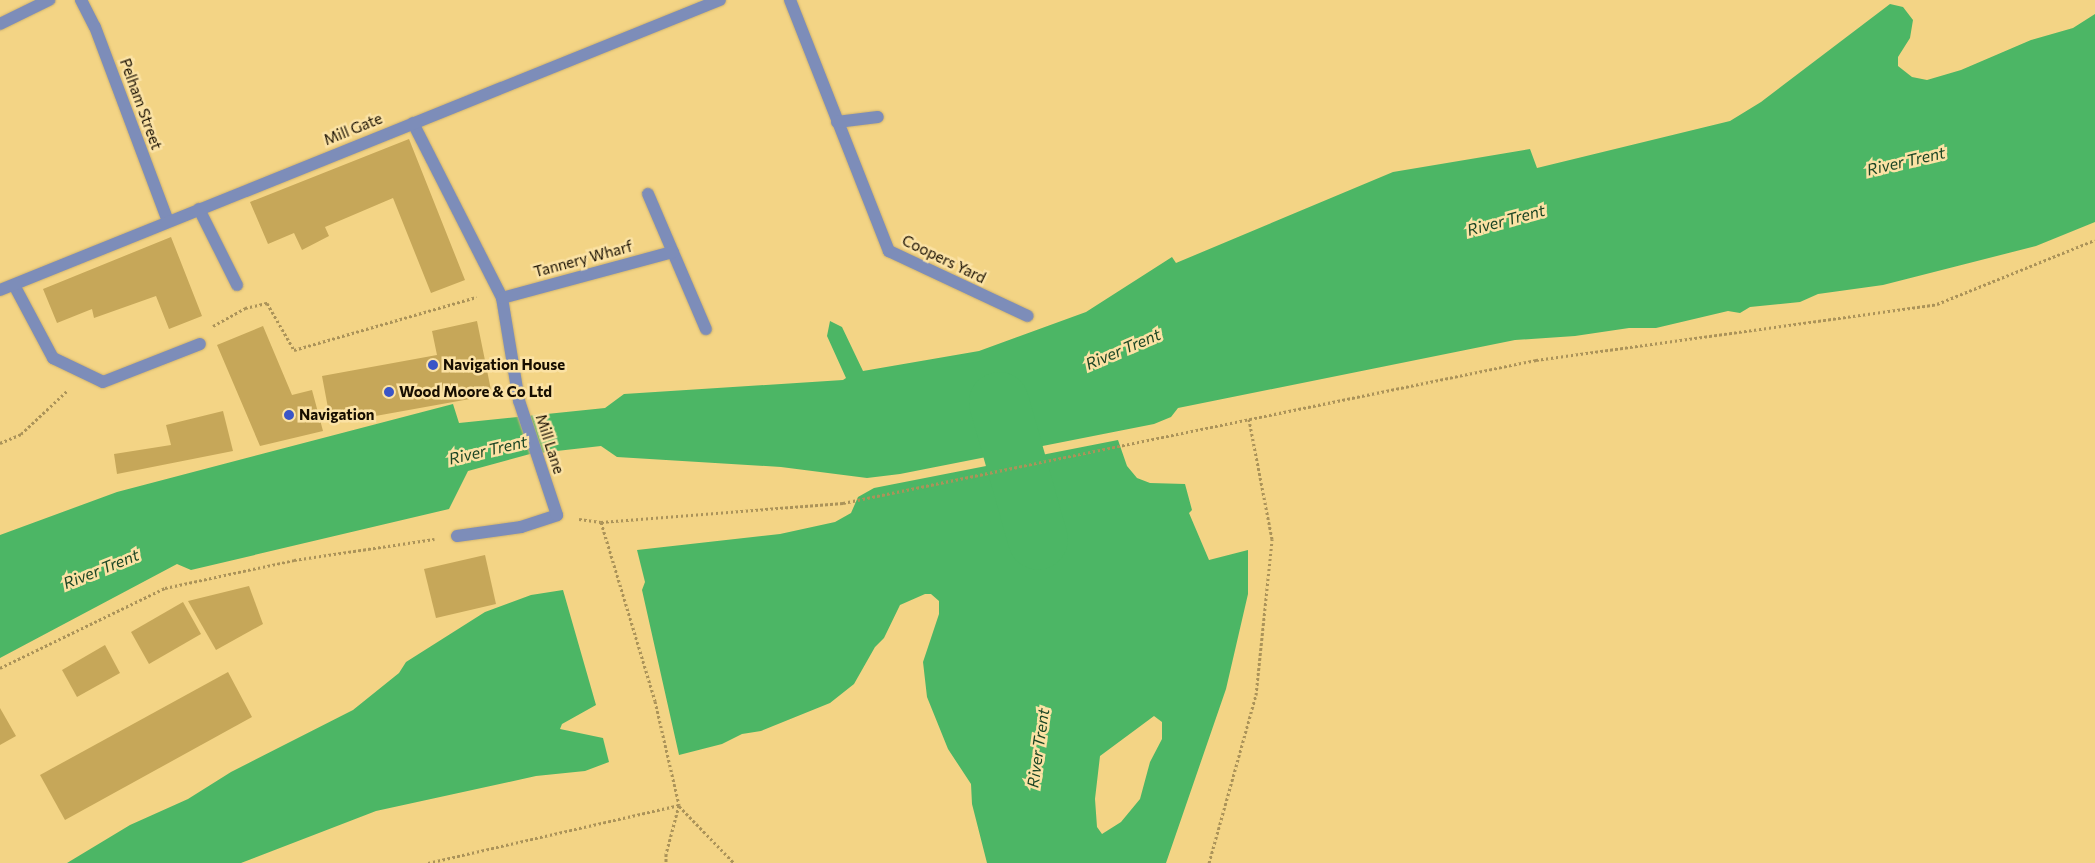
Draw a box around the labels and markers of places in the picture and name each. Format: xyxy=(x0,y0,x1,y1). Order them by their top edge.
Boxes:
place label: Navigation House xyxy=(443,356,565,374)
marker: Navigation House xyxy=(427,359,439,371)
place label: Wood Moore & Co Ltd xyxy=(399,383,552,401)
marker: Wood Moore & Co Ltd xyxy=(383,386,395,398)
place label: Navigation xyxy=(299,406,375,424)
marker: Navigation xyxy=(283,409,295,421)

